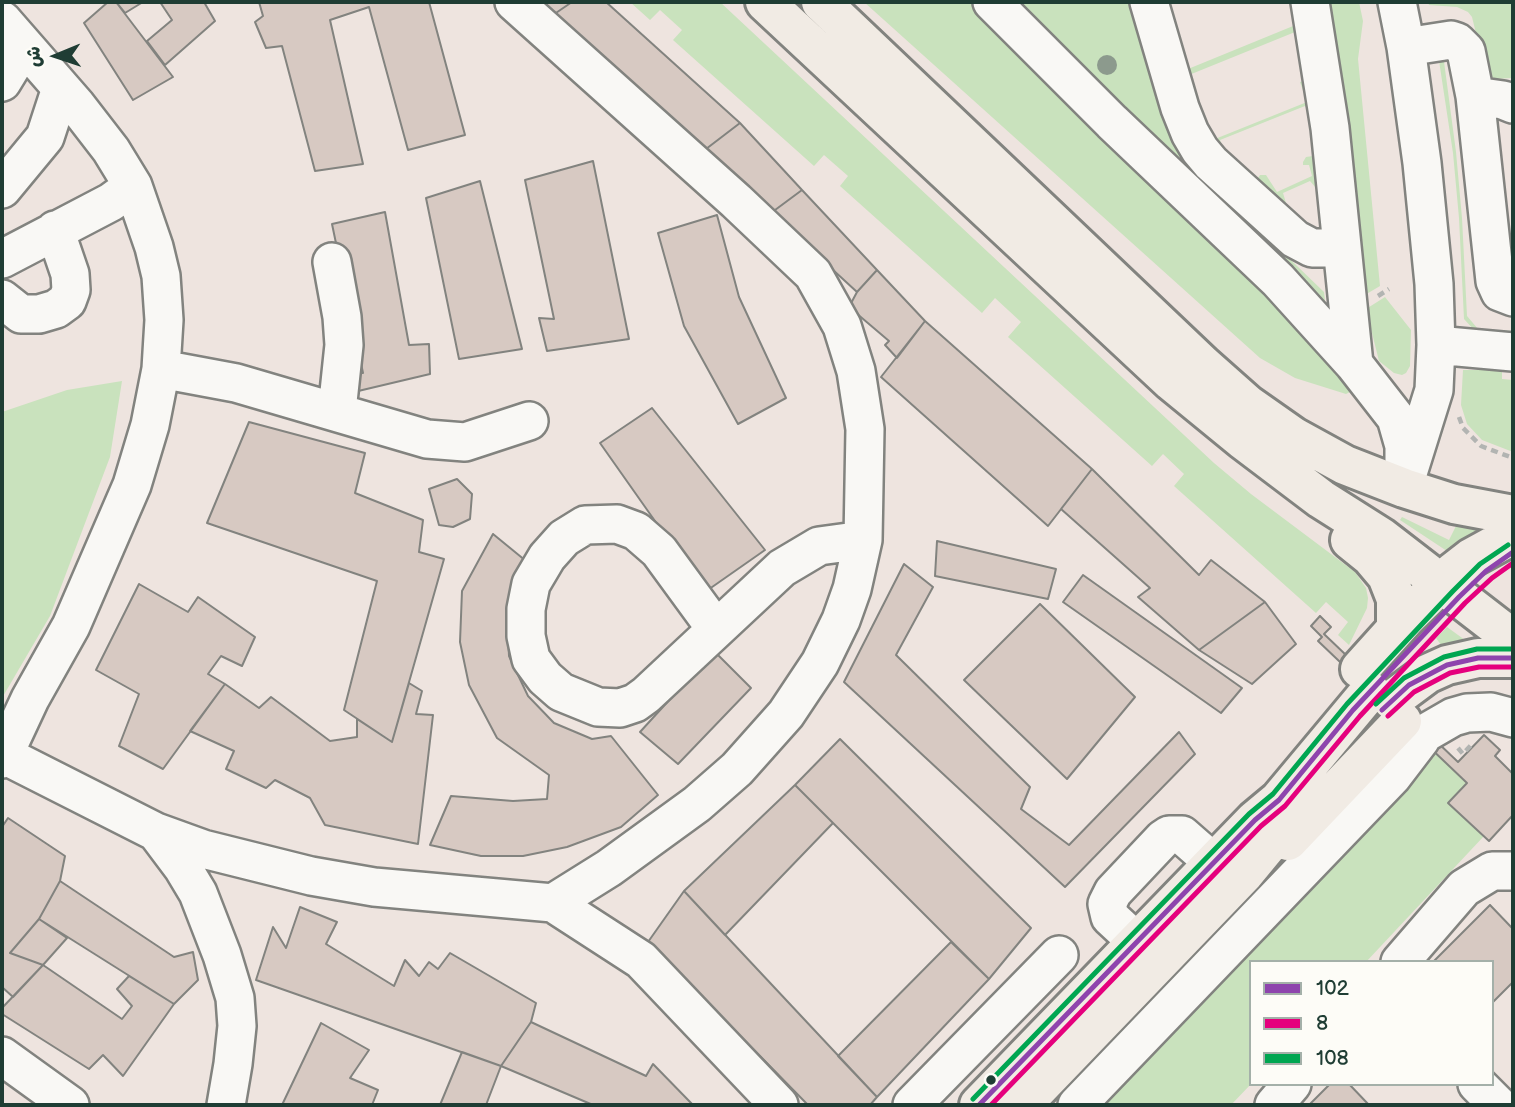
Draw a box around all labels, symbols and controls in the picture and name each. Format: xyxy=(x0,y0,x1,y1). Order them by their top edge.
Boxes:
north arrow xyxy=(21,21,91,91)
text: ش xyxy=(23,46,46,68)
legend xyxy=(1249,960,1494,1086)
text: 102 xyxy=(1316,976,1349,1001)
text: 8 xyxy=(1316,1011,1328,1036)
text: 108 xyxy=(1316,1046,1349,1071)
unlabelled marker xyxy=(984,1073,998,1087)

